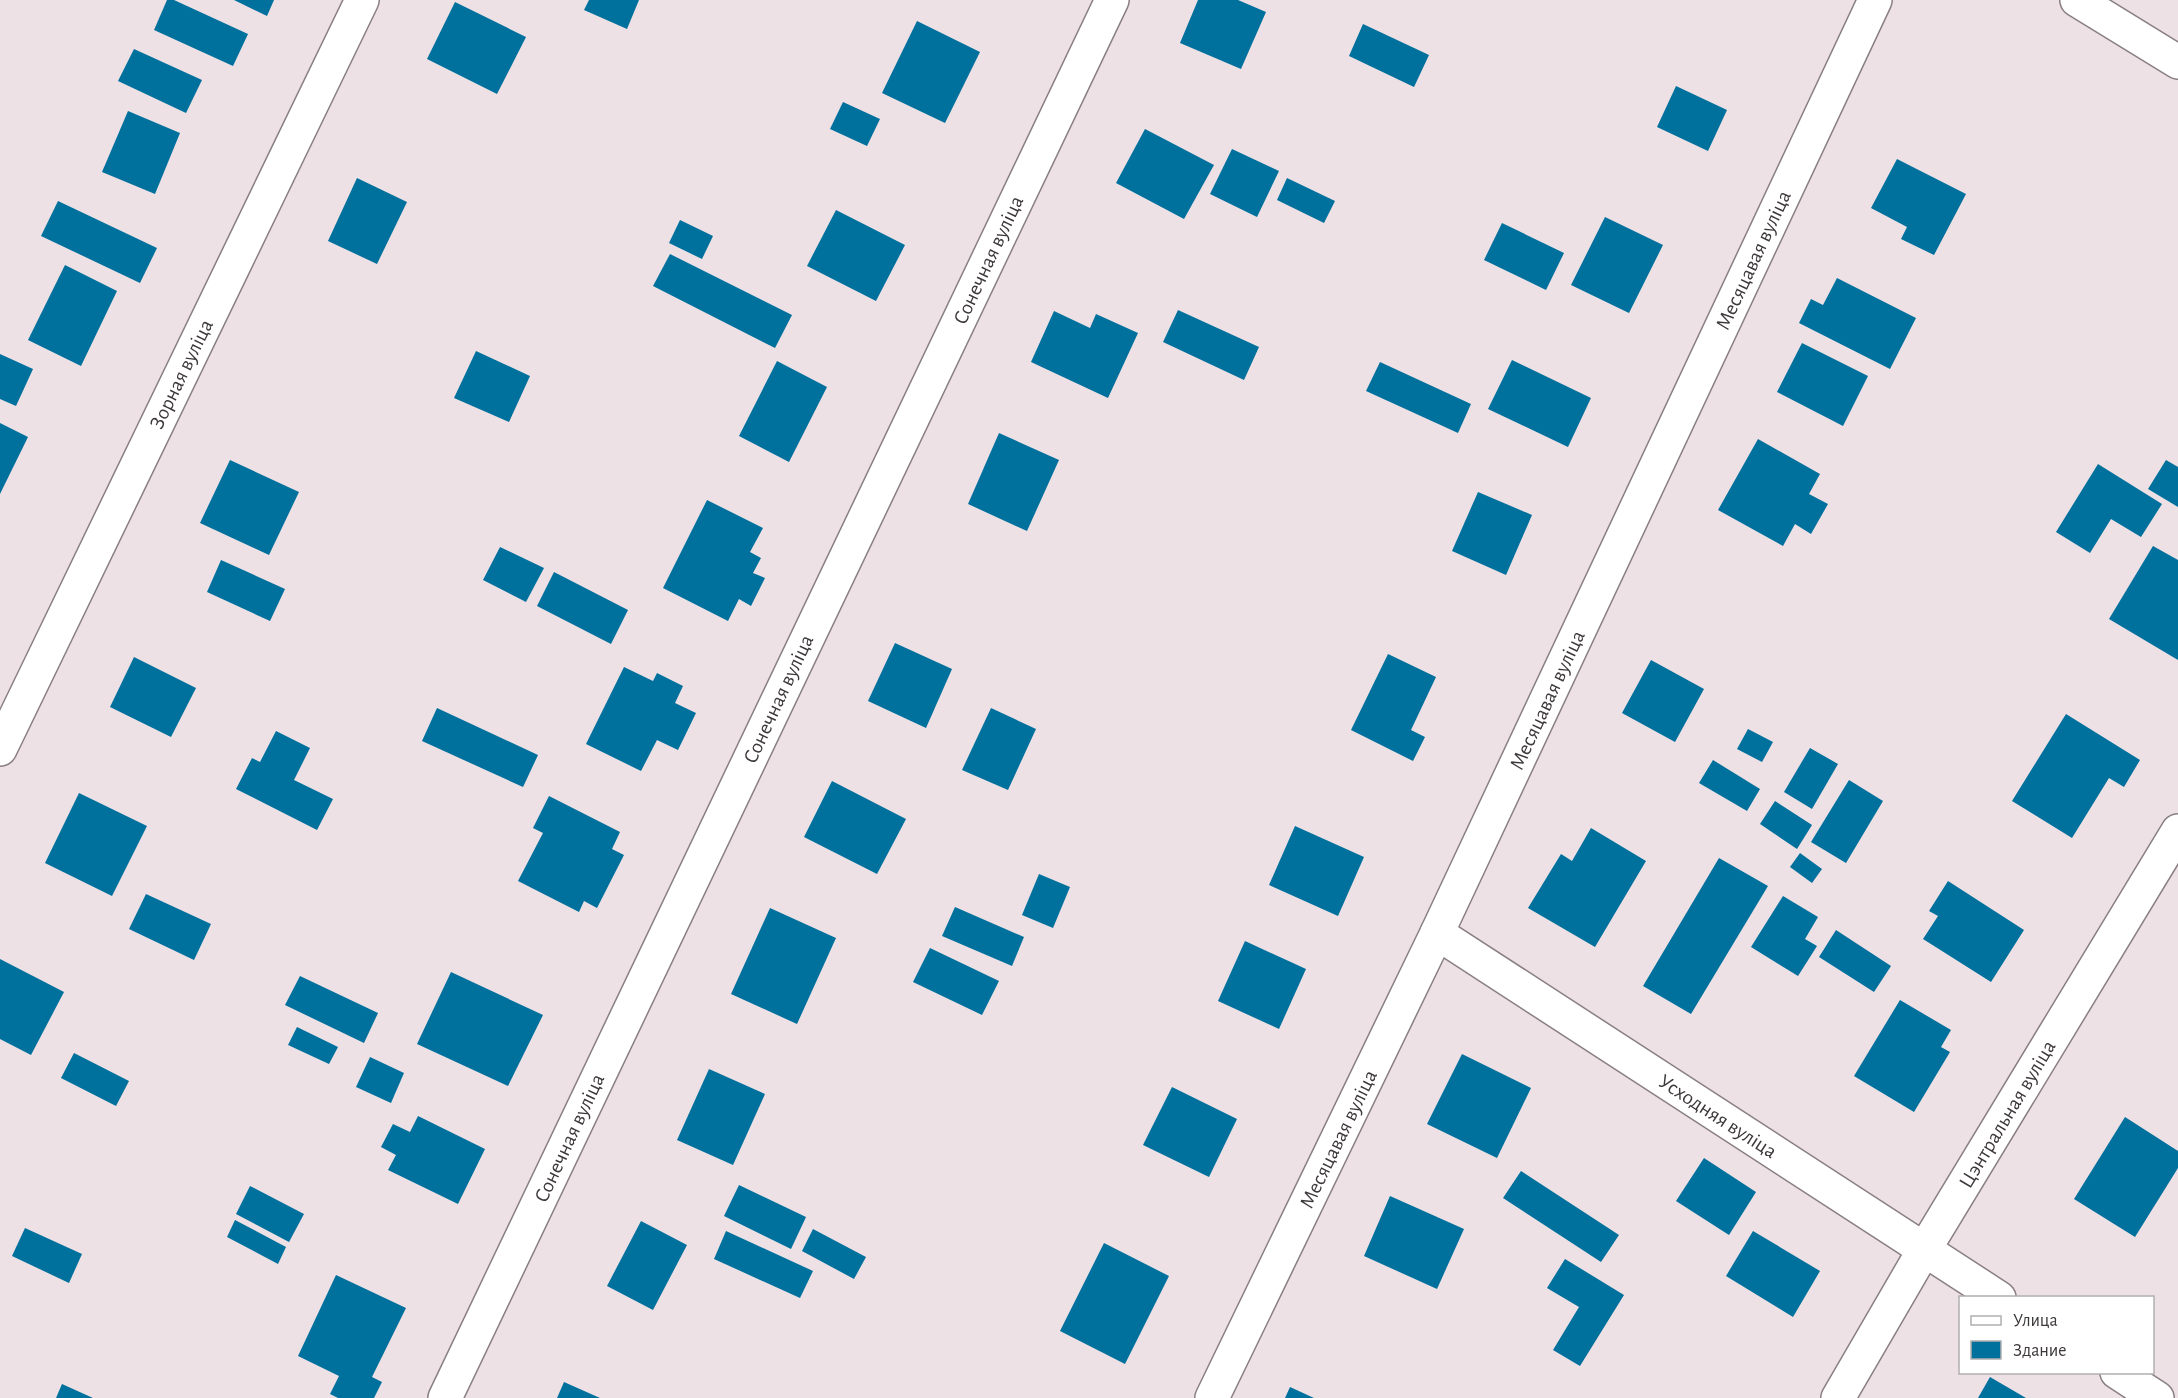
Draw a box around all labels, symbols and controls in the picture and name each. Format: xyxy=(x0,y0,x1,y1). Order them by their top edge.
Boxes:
street label: Месяцавая вуліца xyxy=(1712,187,1795,333)
street label: Сонечная вуліца xyxy=(950,192,1028,328)
street label: Зорная вуліца xyxy=(146,316,217,432)
street label: Месяцавая вуліца xyxy=(1506,627,1589,773)
street label: Сонечная вуліца xyxy=(740,631,818,767)
street label: Цэнтральная вуліца xyxy=(1955,1036,2060,1192)
street label: Месяцавая вуліца xyxy=(1296,1066,1381,1212)
street label: Сонечная вуліца xyxy=(531,1070,609,1206)
street label: Усходняя вуліца xyxy=(1655,1071,1781,1163)
legend xyxy=(1959,1296,2154,1374)
text: Улица xyxy=(2013,1312,2058,1330)
text: Здание xyxy=(2013,1342,2067,1360)

